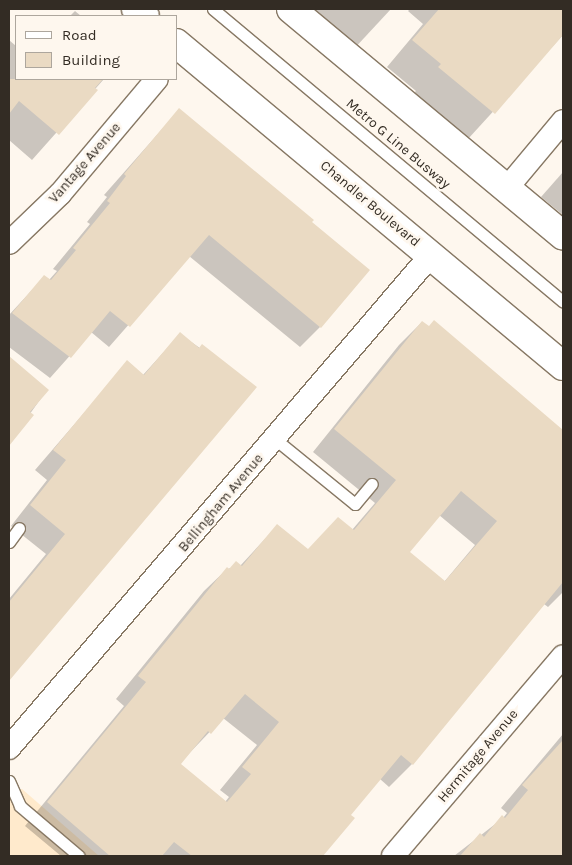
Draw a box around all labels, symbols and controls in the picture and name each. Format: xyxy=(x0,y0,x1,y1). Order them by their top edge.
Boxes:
legend xyxy=(15,15,178,80)
text: Road xyxy=(62,26,97,44)
text: Building xyxy=(62,51,120,69)
street label: Metro G Line Busway xyxy=(342,95,454,193)
street label: Vantage Avenue xyxy=(46,119,124,207)
street label: Chandler Boulevard xyxy=(317,157,423,251)
street label: Bellingham Avenue xyxy=(175,451,267,555)
street label: Hermitage Avenue xyxy=(434,706,522,806)

